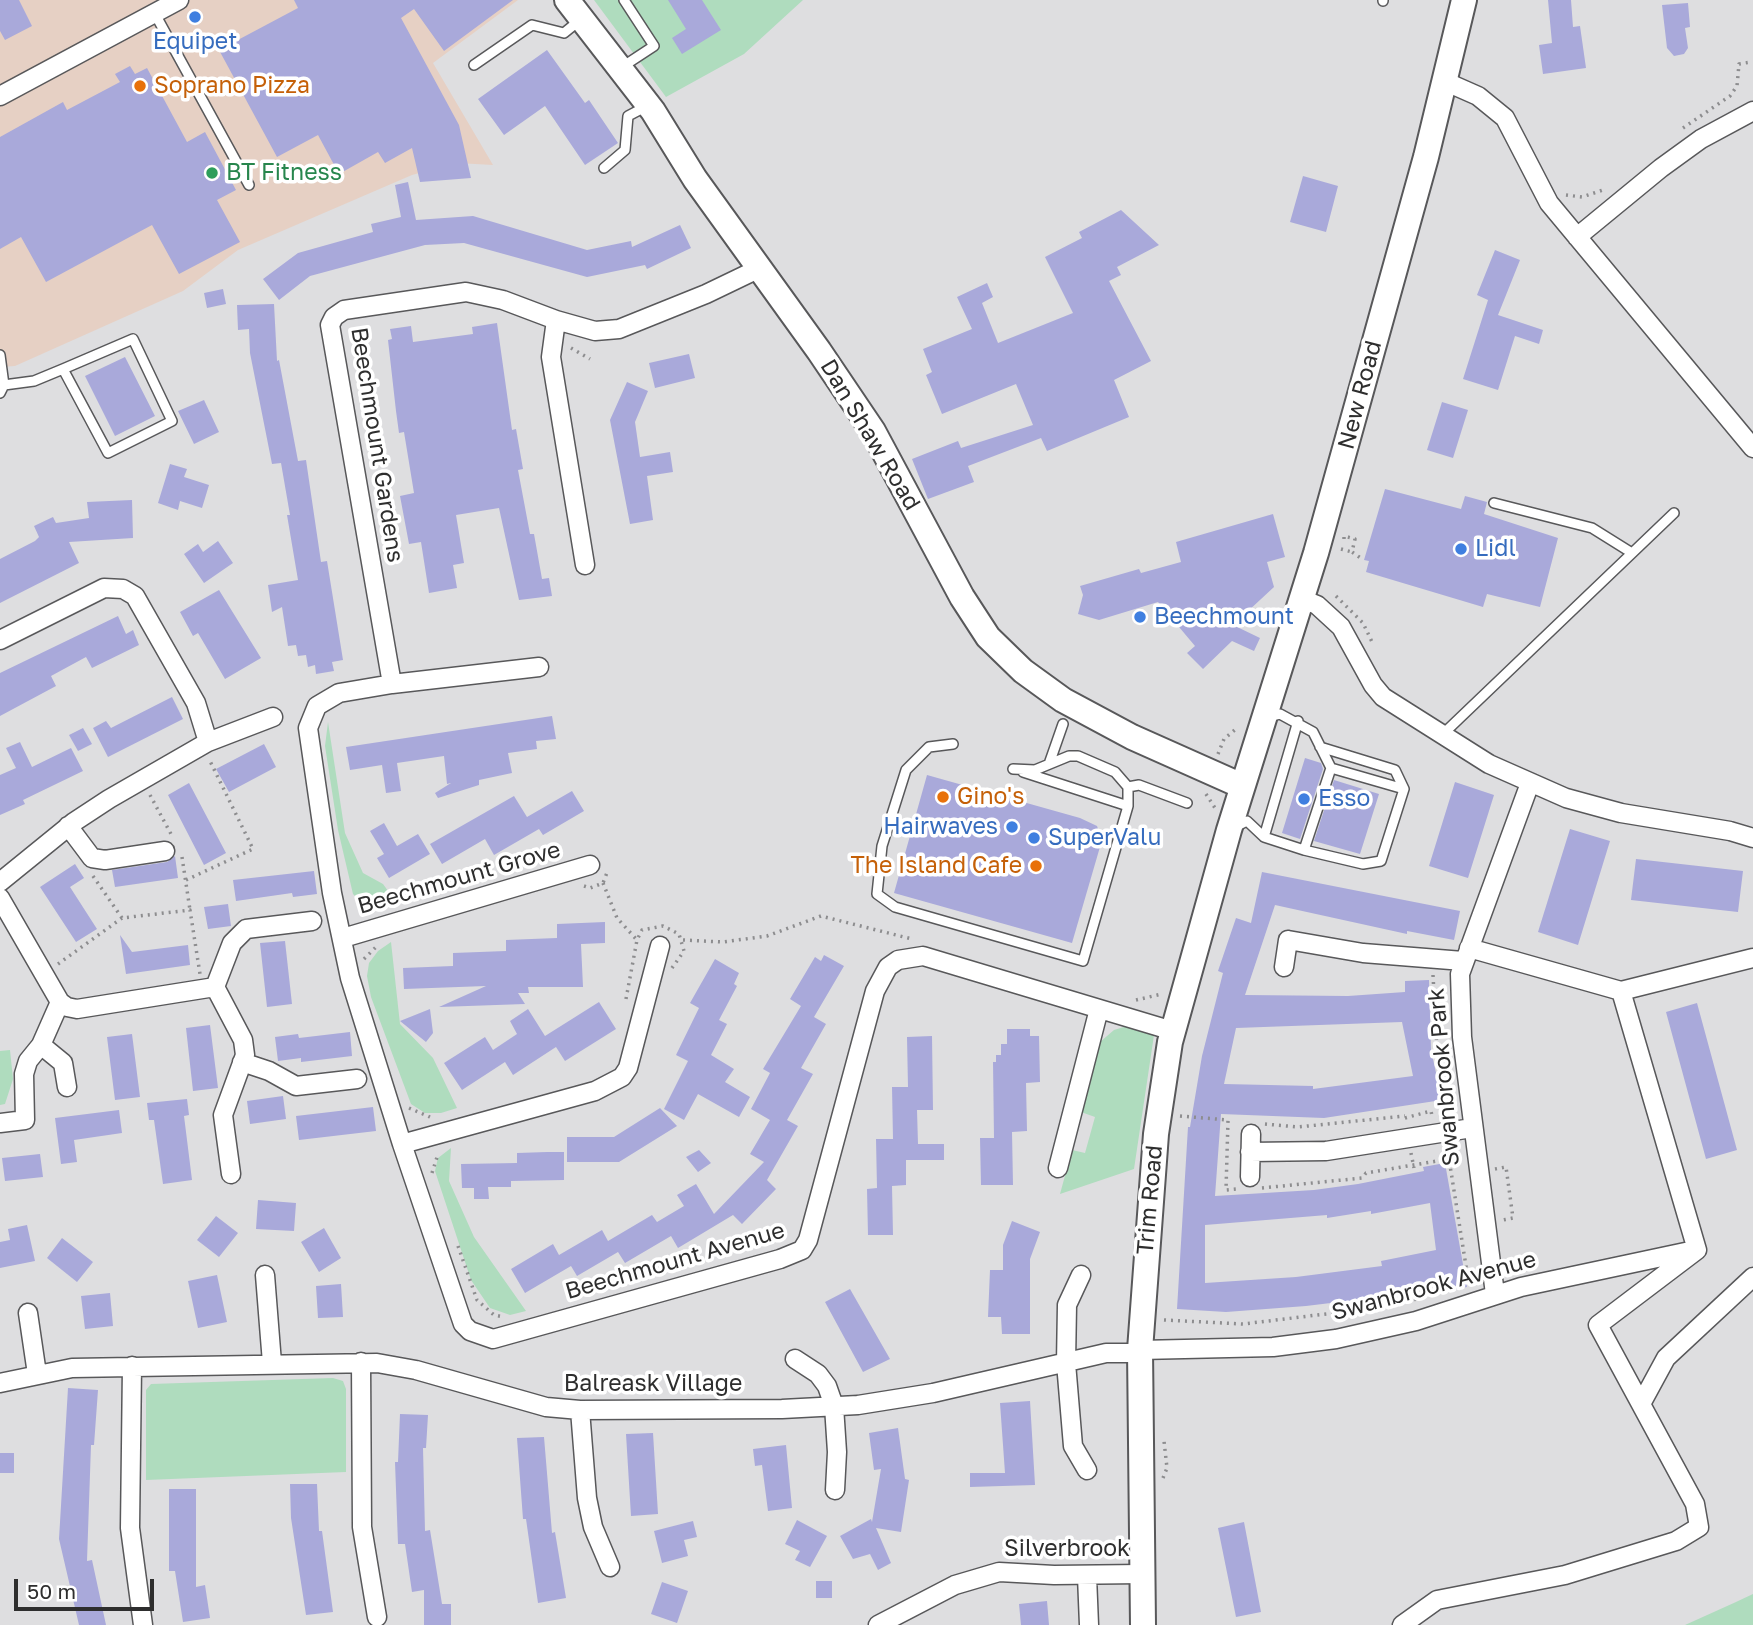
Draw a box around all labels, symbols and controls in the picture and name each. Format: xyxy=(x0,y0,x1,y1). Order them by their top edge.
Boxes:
marker: Equipet xyxy=(187,9,203,25)
place label: Equipet xyxy=(153,28,237,56)
place label: Soprano Pizza xyxy=(154,72,310,100)
marker: Soprano Pizza xyxy=(132,78,148,94)
place label: BT Fitness xyxy=(226,159,342,187)
marker: BT Fitness xyxy=(204,165,220,181)
street label: Beechmount Gardens xyxy=(345,326,409,564)
street label: New Road xyxy=(1332,338,1388,452)
street label: Dan Shaw Road xyxy=(814,354,926,516)
place label: Lidl xyxy=(1475,535,1516,563)
marker: Lidl xyxy=(1453,541,1469,557)
place label: Beechmount xyxy=(1154,603,1294,631)
marker: Beechmount xyxy=(1132,609,1148,625)
place label: Gino's xyxy=(957,783,1024,811)
place label: Esso xyxy=(1318,785,1370,813)
marker: Gino's xyxy=(935,789,951,805)
marker: Esso xyxy=(1296,791,1312,807)
place label: Hairwaves xyxy=(883,813,998,841)
marker: Hairwaves xyxy=(1004,819,1020,835)
place label: SuperValu xyxy=(1048,824,1161,852)
marker: SuperValu xyxy=(1026,830,1042,846)
street label: Beechmount Grove xyxy=(354,836,564,920)
place label: The Island Cafe xyxy=(851,852,1022,880)
marker: The Island Cafe xyxy=(1028,858,1044,874)
street label: Swanbrook Park xyxy=(1422,987,1466,1167)
street label: Trim Road xyxy=(1131,1144,1169,1256)
street label: Beechmount Avenue xyxy=(562,1216,788,1306)
street label: Swanbrook Avenue xyxy=(1329,1245,1539,1327)
street label: Balreask Village xyxy=(564,1370,742,1398)
street label: Silverbrook xyxy=(1004,1535,1130,1563)
scale bar xyxy=(18,1566,158,1610)
text: 50 m xyxy=(27,1578,76,1604)

